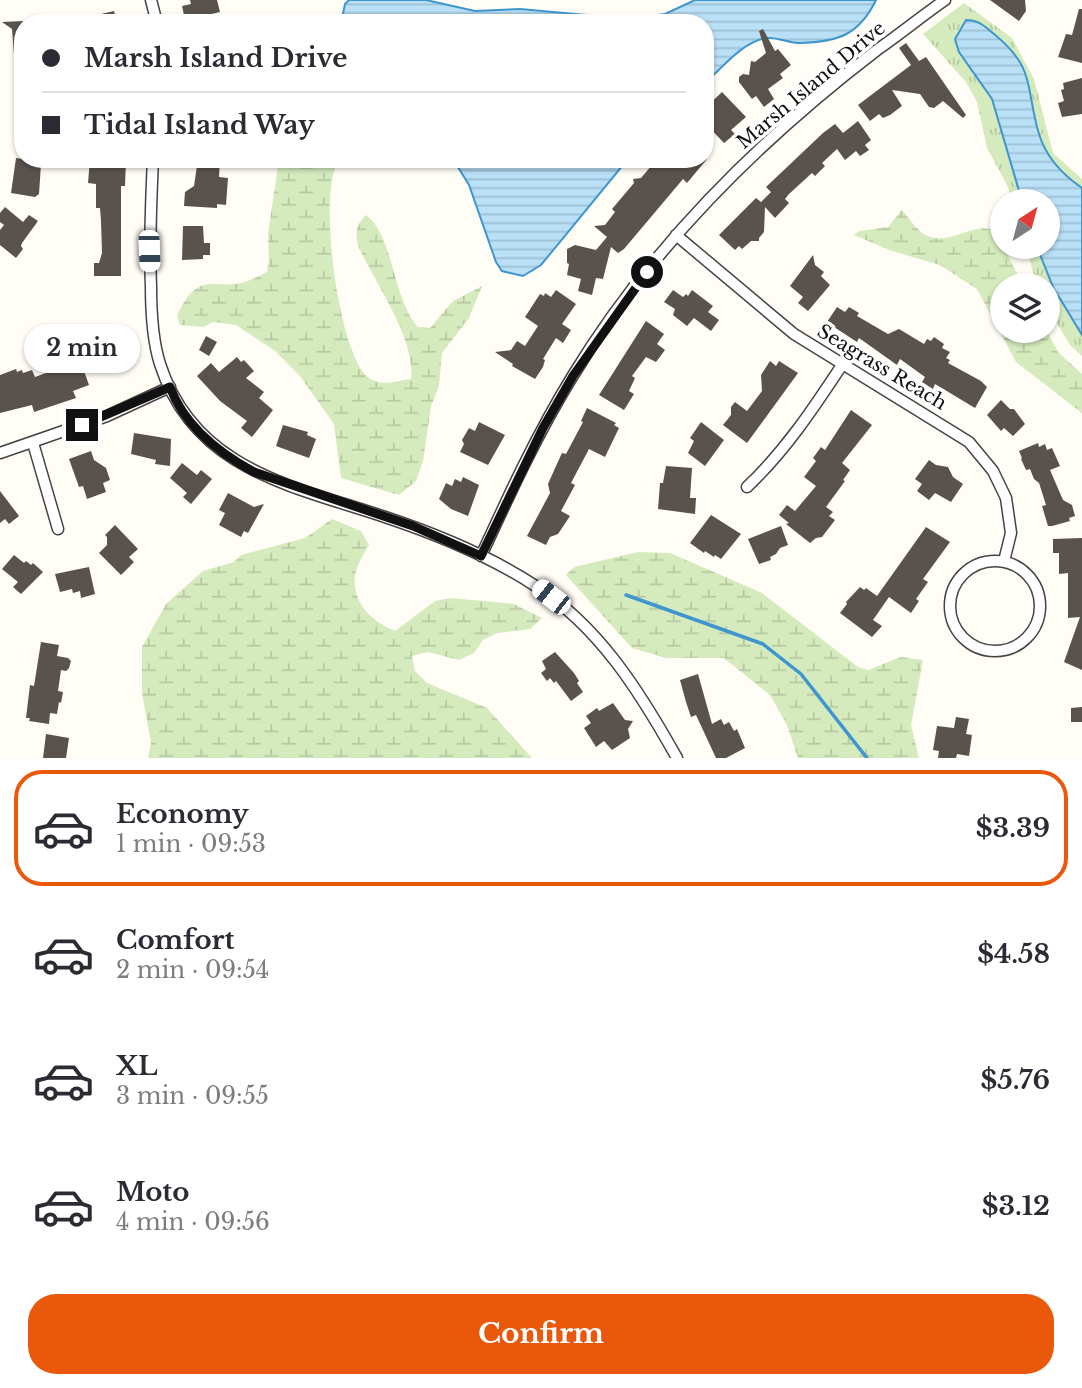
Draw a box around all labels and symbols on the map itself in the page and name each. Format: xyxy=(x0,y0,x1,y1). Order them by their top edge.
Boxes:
street label: Marsh Island Drive xyxy=(732,16,890,154)
north arrow xyxy=(990,189,1060,259)
car xyxy=(138,230,161,272)
route start xyxy=(631,256,663,288)
street label: Seagrass Reach xyxy=(813,319,951,415)
callout: 2 min xyxy=(24,324,140,372)
route end xyxy=(66,409,98,441)
car xyxy=(528,576,575,618)

